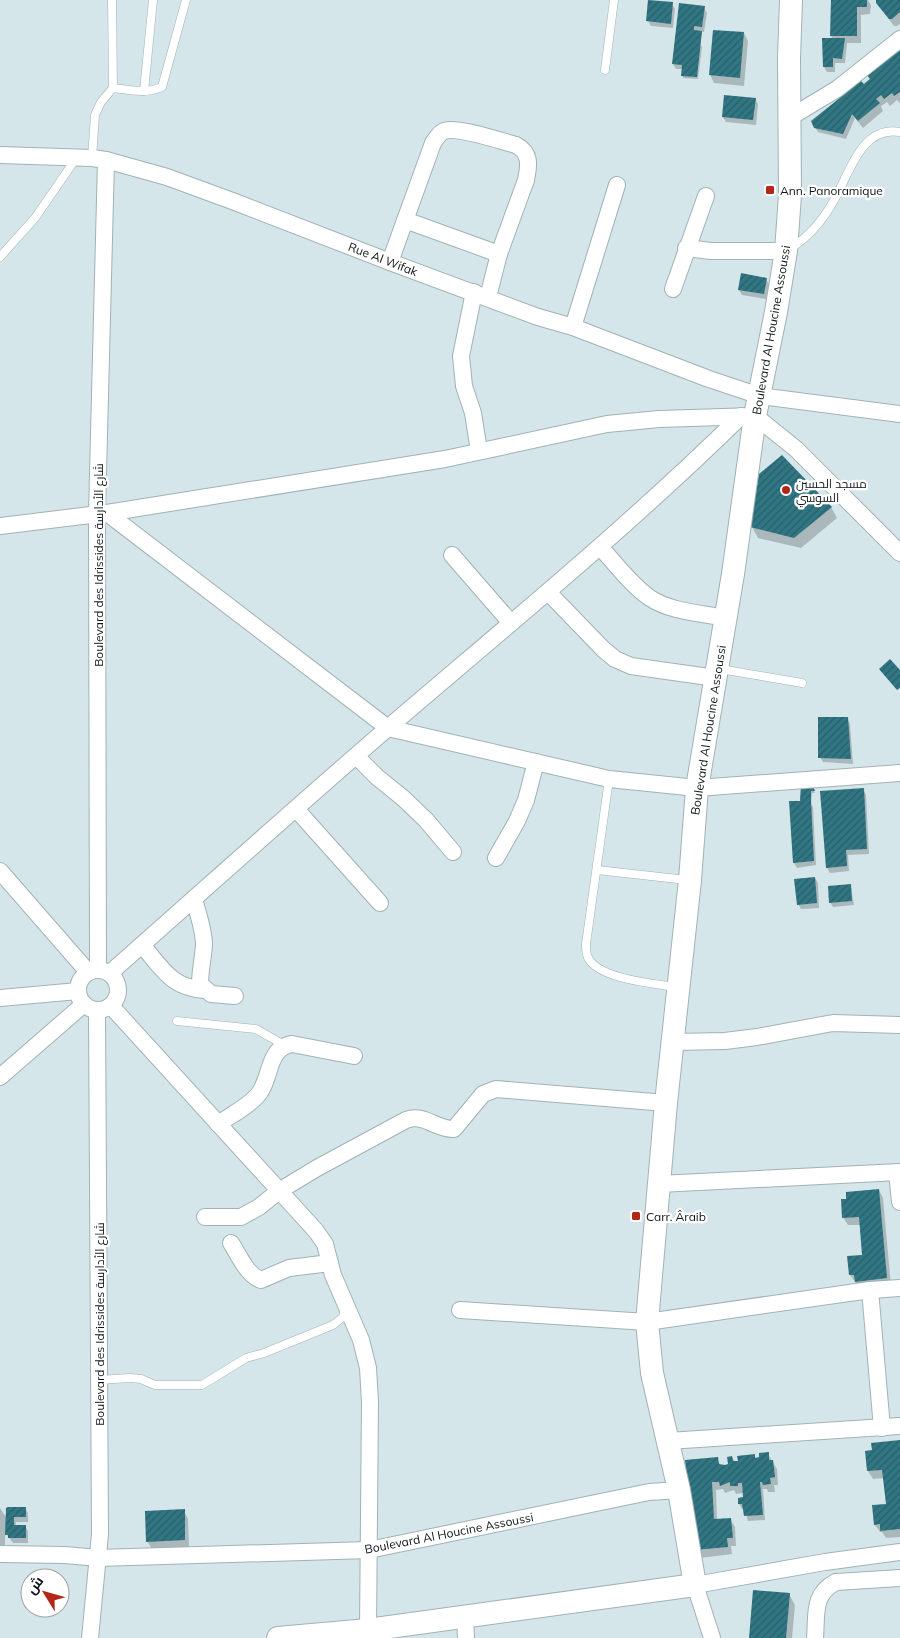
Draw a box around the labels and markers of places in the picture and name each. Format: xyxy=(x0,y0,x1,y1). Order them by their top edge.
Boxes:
place label: Ann. Panoramique xyxy=(780,183,883,198)
marker: Ann. Panoramique xyxy=(764,184,776,196)
place label: مسجد الحسين السوسي xyxy=(796,476,867,508)
marker: مسجد الحسين السوسي xyxy=(780,484,792,496)
place label: Carr. Âraib xyxy=(646,1209,706,1224)
marker: Carr. Âraib xyxy=(630,1210,642,1222)

